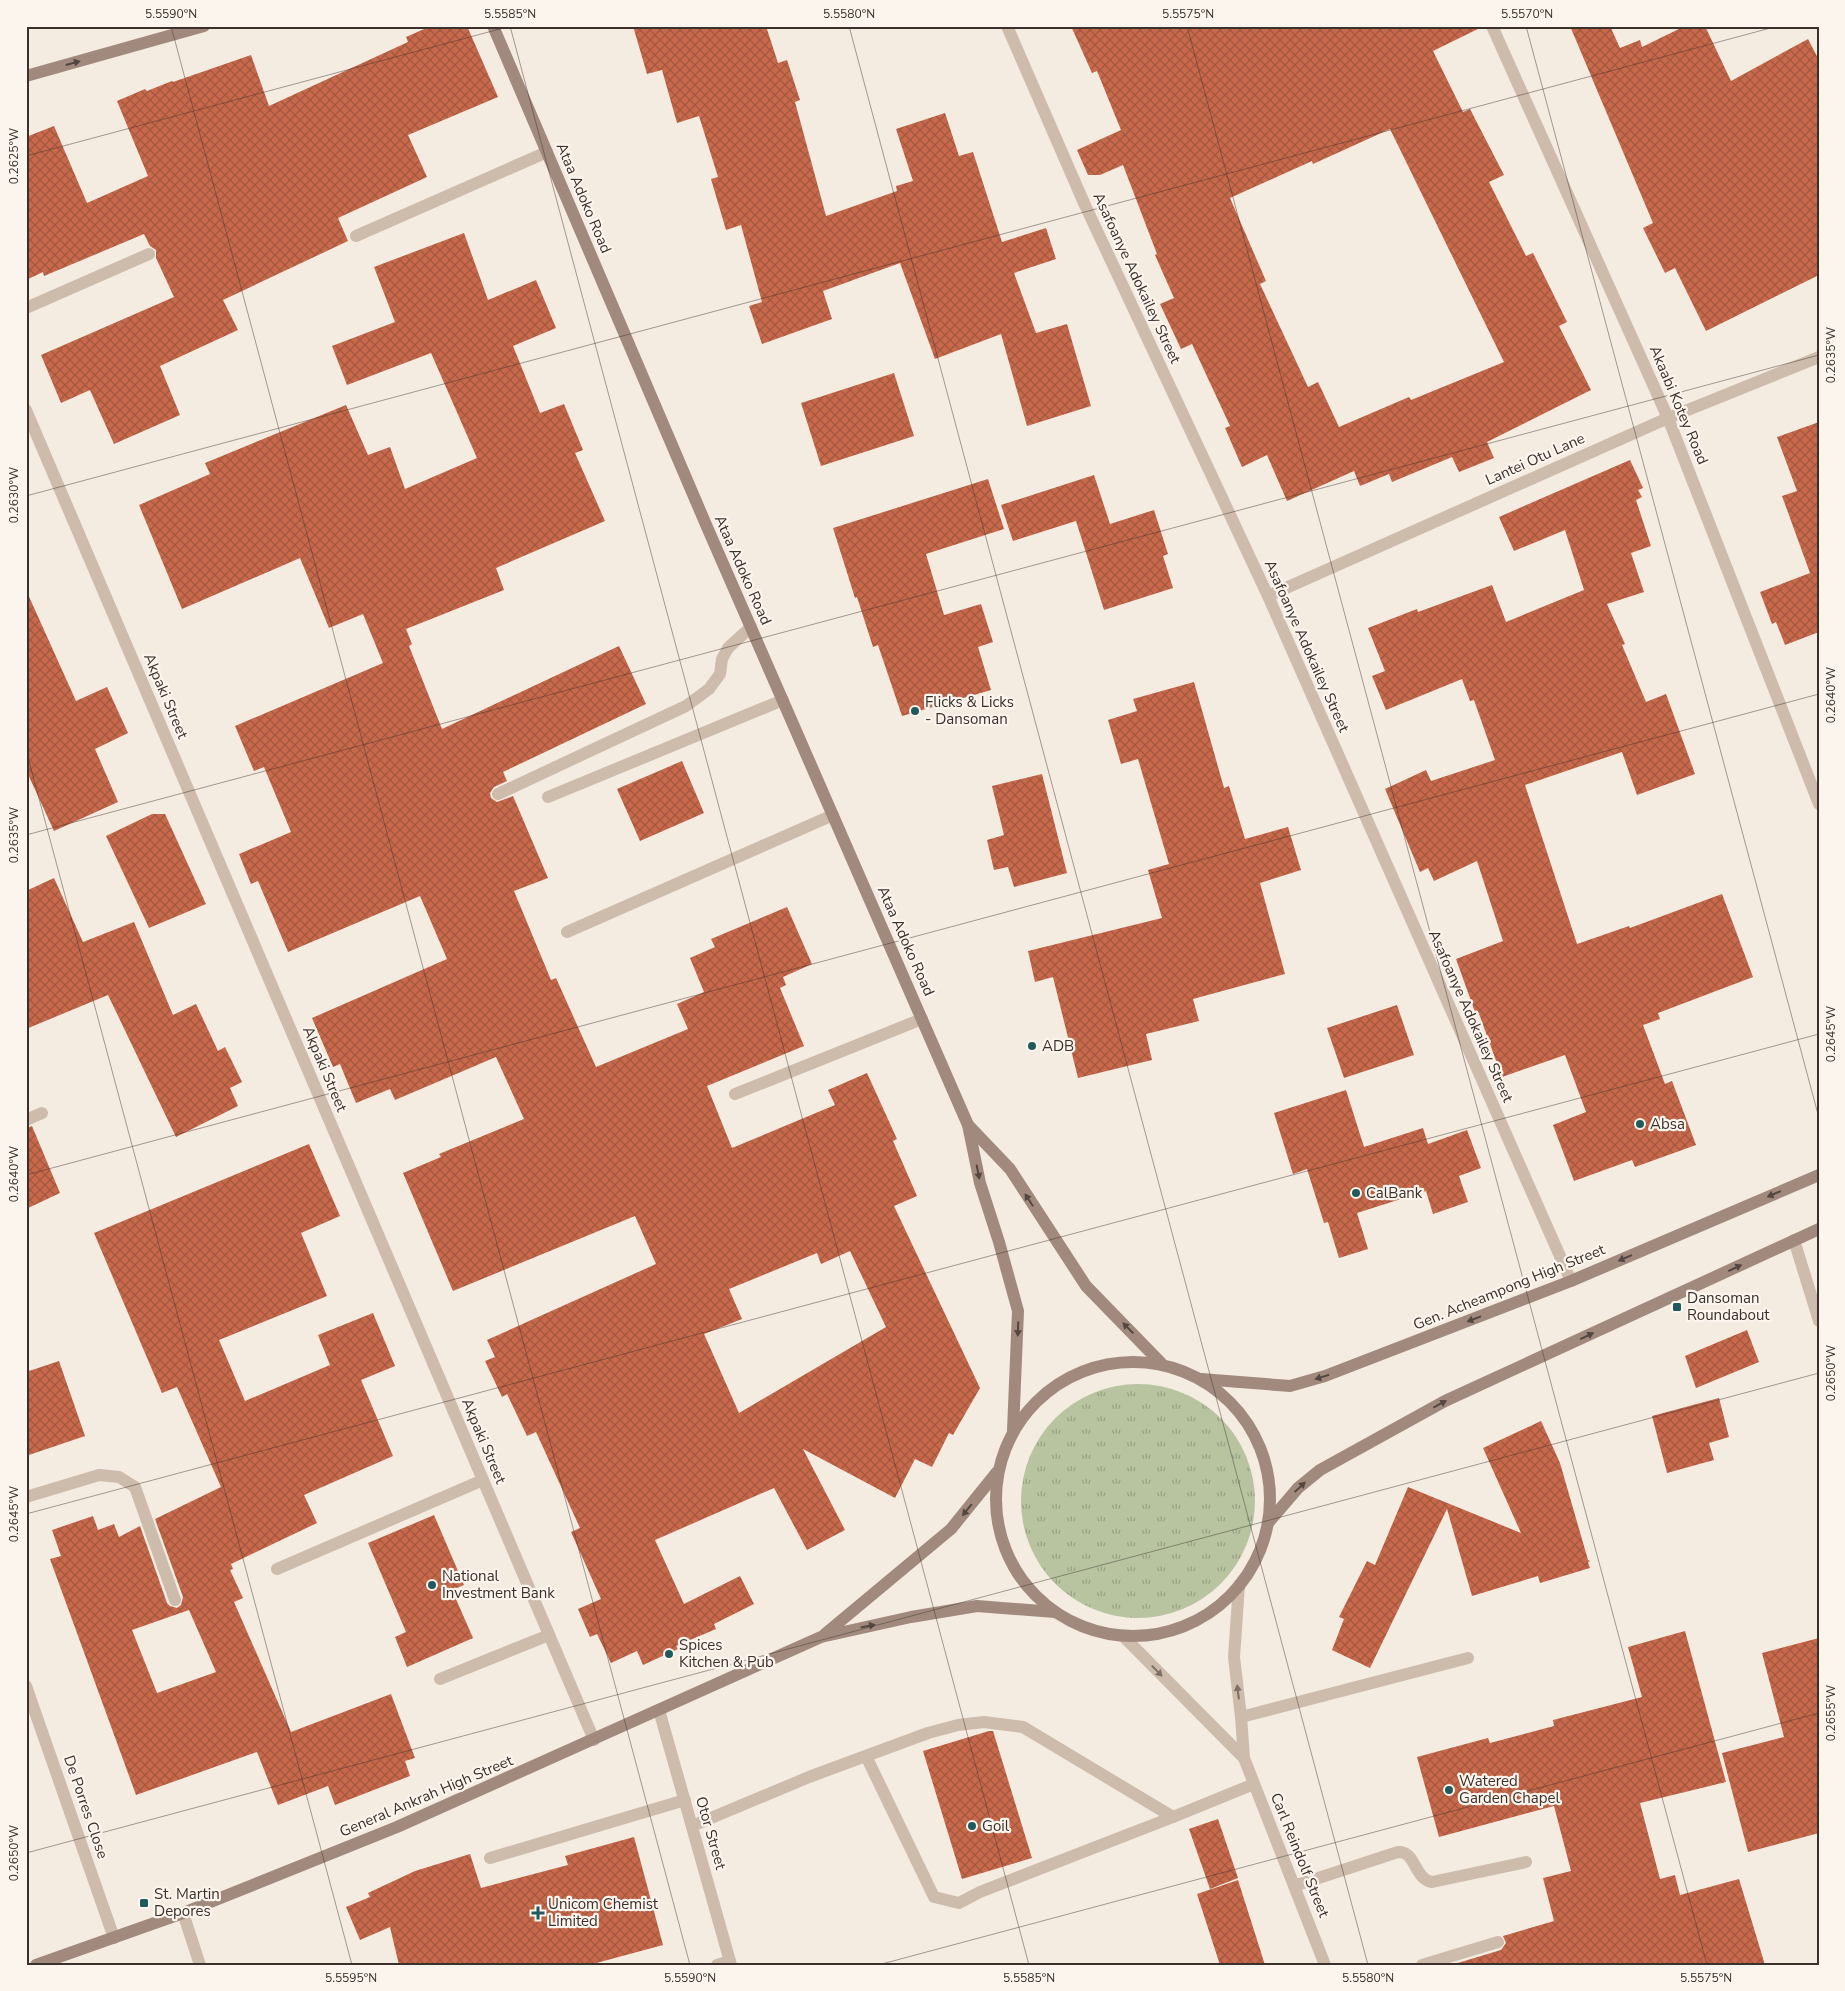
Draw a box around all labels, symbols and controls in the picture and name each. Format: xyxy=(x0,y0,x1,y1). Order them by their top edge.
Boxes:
text: 5.5590°N xyxy=(145,6,197,22)
text: 5.5585°N xyxy=(484,6,536,22)
text: 5.5580°N xyxy=(823,6,875,22)
text: 5.5575°N xyxy=(1162,6,1214,22)
text: 5.5570°N xyxy=(1501,6,1553,22)
one-way arrow xyxy=(66,59,81,67)
text: 0.2625°W xyxy=(6,128,22,184)
street label: Ataa Adoko Road xyxy=(552,140,616,256)
street label: Asafoanye Adokailey Street xyxy=(1089,189,1186,367)
text: 0.2635°W xyxy=(1823,327,1839,383)
street label: Akaabi Kotey Road xyxy=(1645,342,1713,468)
street label: Lantei Otu Lane xyxy=(1482,428,1588,490)
text: 0.2630°W xyxy=(6,467,22,523)
street label: Ataa Adoko Road xyxy=(710,512,776,628)
street label: Asafoanye Adokailey Street xyxy=(1260,557,1354,736)
street label: Akpaki Street xyxy=(139,650,193,742)
text: 0.2640°W xyxy=(1823,667,1839,723)
place label: Flicks & Licks - Dansoman xyxy=(925,692,1014,729)
marker: Flicks & Licks - Dansoman xyxy=(909,705,921,717)
text: 0.2635°W xyxy=(6,807,22,863)
street label: Ataa Adoko Road xyxy=(873,883,939,999)
street label: Asafoanye Adokailey Street xyxy=(1424,927,1518,1106)
text: 0.2645°W xyxy=(1823,1006,1839,1062)
street label: Akpaki Street xyxy=(298,1023,352,1115)
place label: ADB xyxy=(1042,1036,1074,1056)
marker: ADB xyxy=(1026,1040,1038,1052)
place label: Absa xyxy=(1650,1114,1685,1134)
marker: Absa xyxy=(1634,1118,1646,1130)
text: 0.2640°W xyxy=(6,1146,22,1202)
one-way arrow xyxy=(974,1165,982,1181)
place label: CalBank xyxy=(1366,1183,1423,1203)
marker: CalBank xyxy=(1350,1187,1362,1199)
one-way arrow xyxy=(1767,1191,1781,1199)
one-way arrow xyxy=(1025,1193,1034,1206)
street label: Gen. Acheampong High Street xyxy=(1410,1239,1608,1335)
one-way arrow xyxy=(1618,1255,1632,1263)
one-way arrow xyxy=(1727,1263,1742,1272)
place label: Dansoman Roundabout xyxy=(1687,1288,1770,1325)
marker: Dansoman Roundabout xyxy=(1671,1301,1683,1313)
one-way arrow xyxy=(1466,1315,1481,1323)
one-way arrow xyxy=(1013,1321,1021,1337)
one-way arrow xyxy=(1122,1322,1134,1334)
one-way arrow xyxy=(1580,1332,1594,1340)
text: 0.2650°W xyxy=(1823,1345,1839,1401)
one-way arrow xyxy=(1314,1373,1329,1381)
street label: Akpaki Street xyxy=(457,1395,511,1487)
one-way arrow xyxy=(1432,1400,1447,1408)
one-way arrow xyxy=(1294,1481,1306,1493)
text: 0.2645°W xyxy=(6,1486,22,1542)
one-way arrow xyxy=(961,1503,972,1516)
place label: National Investment Bank xyxy=(442,1566,555,1603)
marker: National Investment Bank xyxy=(426,1579,438,1591)
one-way arrow xyxy=(861,1621,877,1629)
place label: Spices Kitchen & Pub xyxy=(679,1635,774,1672)
marker: Spices Kitchen & Pub xyxy=(663,1648,675,1660)
one-way arrow xyxy=(1151,1664,1163,1676)
one-way arrow xyxy=(1234,1684,1242,1700)
text: 0.2655°W xyxy=(1823,1685,1839,1741)
street label: General Ankrah High Street xyxy=(336,1750,516,1842)
street label: De Porres Close xyxy=(59,1753,113,1861)
place label: Watered Garden Chapel xyxy=(1459,1771,1561,1808)
marker: Watered Garden Chapel xyxy=(1443,1784,1455,1796)
street label: Carl Reindolf Street xyxy=(1266,1790,1334,1921)
street label: Otor Street xyxy=(691,1794,731,1873)
place label: Goil xyxy=(982,1816,1010,1836)
marker: Goil xyxy=(966,1820,978,1832)
text: 0.2650°W xyxy=(6,1825,22,1881)
place label: St. Martin Depores xyxy=(154,1884,220,1921)
place label: Unicom Chemist Limited xyxy=(548,1894,659,1931)
marker: St. Martin Depores xyxy=(138,1897,150,1909)
marker: Unicom Chemist Limited xyxy=(532,1907,544,1919)
text: 5.5595°N xyxy=(325,1970,377,1986)
text: 5.5590°N xyxy=(664,1970,716,1986)
text: 5.5585°N xyxy=(1003,1970,1055,1986)
text: 5.5580°N xyxy=(1342,1970,1394,1986)
text: 5.5575°N xyxy=(1680,1970,1732,1986)

